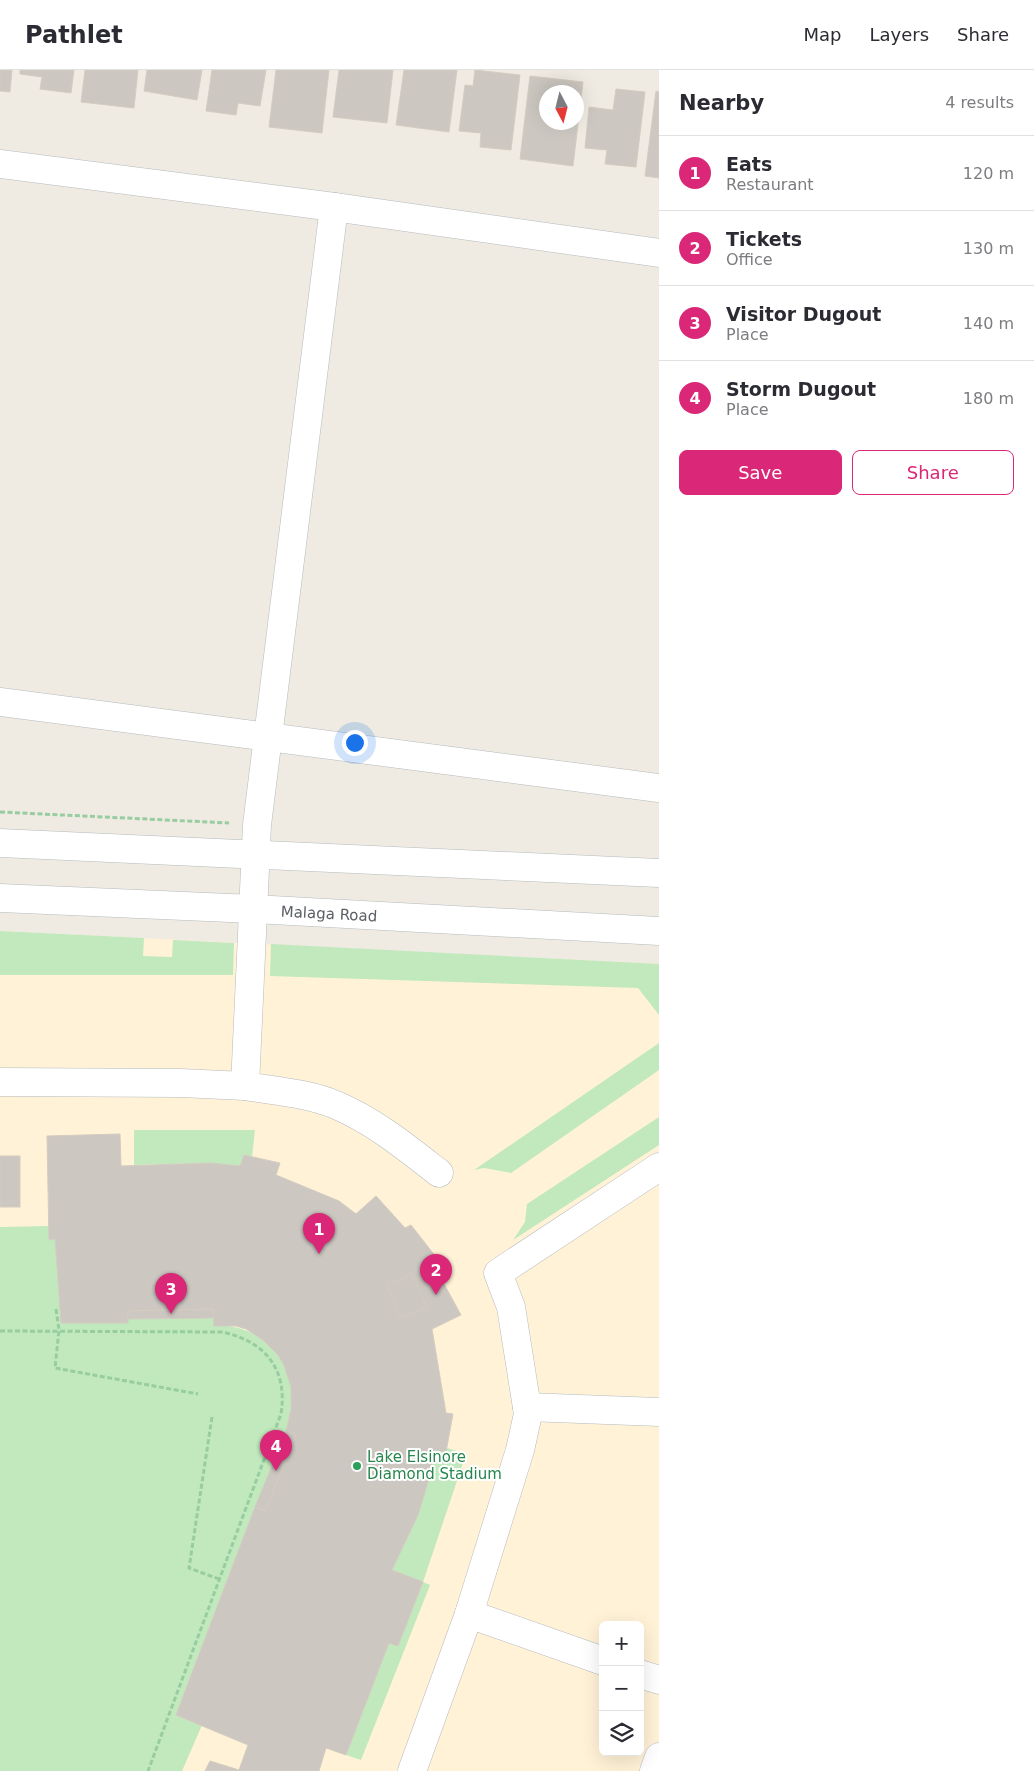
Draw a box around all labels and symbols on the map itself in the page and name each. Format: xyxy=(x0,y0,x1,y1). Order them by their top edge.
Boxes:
north arrow xyxy=(539,85,584,130)
your location xyxy=(342,730,368,756)
street label: Malaga Road xyxy=(280,902,378,926)
pin: 1 xyxy=(303,1213,335,1254)
pin: 2 xyxy=(420,1254,452,1295)
pin: 3 xyxy=(155,1273,187,1314)
pin: 4 xyxy=(260,1430,292,1471)
place label: Lake Elsinore Diamond Stadium xyxy=(367,1448,502,1483)
marker: Lake Elsinore Diamond Stadium xyxy=(351,1460,363,1472)

